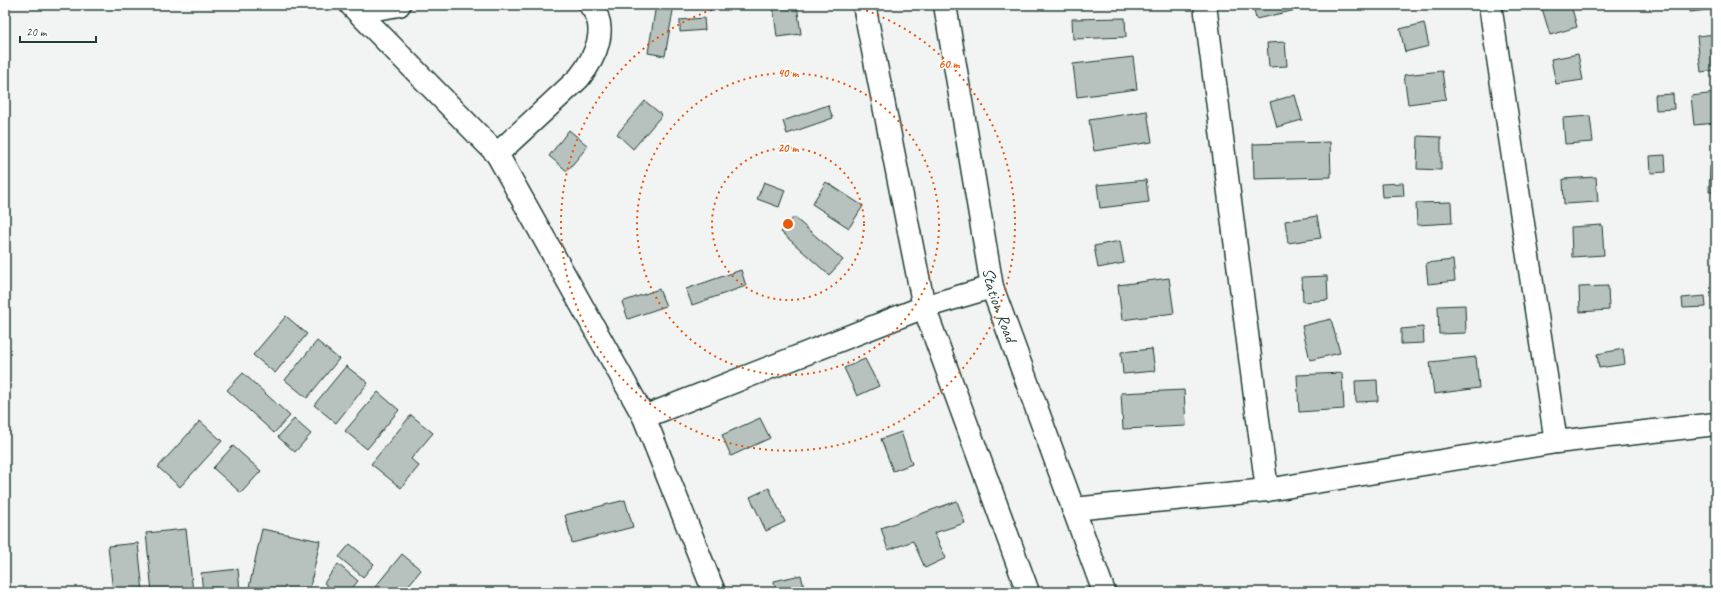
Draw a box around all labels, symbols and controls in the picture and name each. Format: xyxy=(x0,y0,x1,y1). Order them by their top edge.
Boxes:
scale bar xyxy=(20,18,96,44)
text: 20 m xyxy=(26,24,48,40)
text: 60 m xyxy=(939,56,961,72)
text: 40 m xyxy=(778,65,799,81)
text: 20 m xyxy=(778,140,799,156)
centre of rings xyxy=(781,217,795,231)
street label: Station Road xyxy=(978,266,1022,347)

